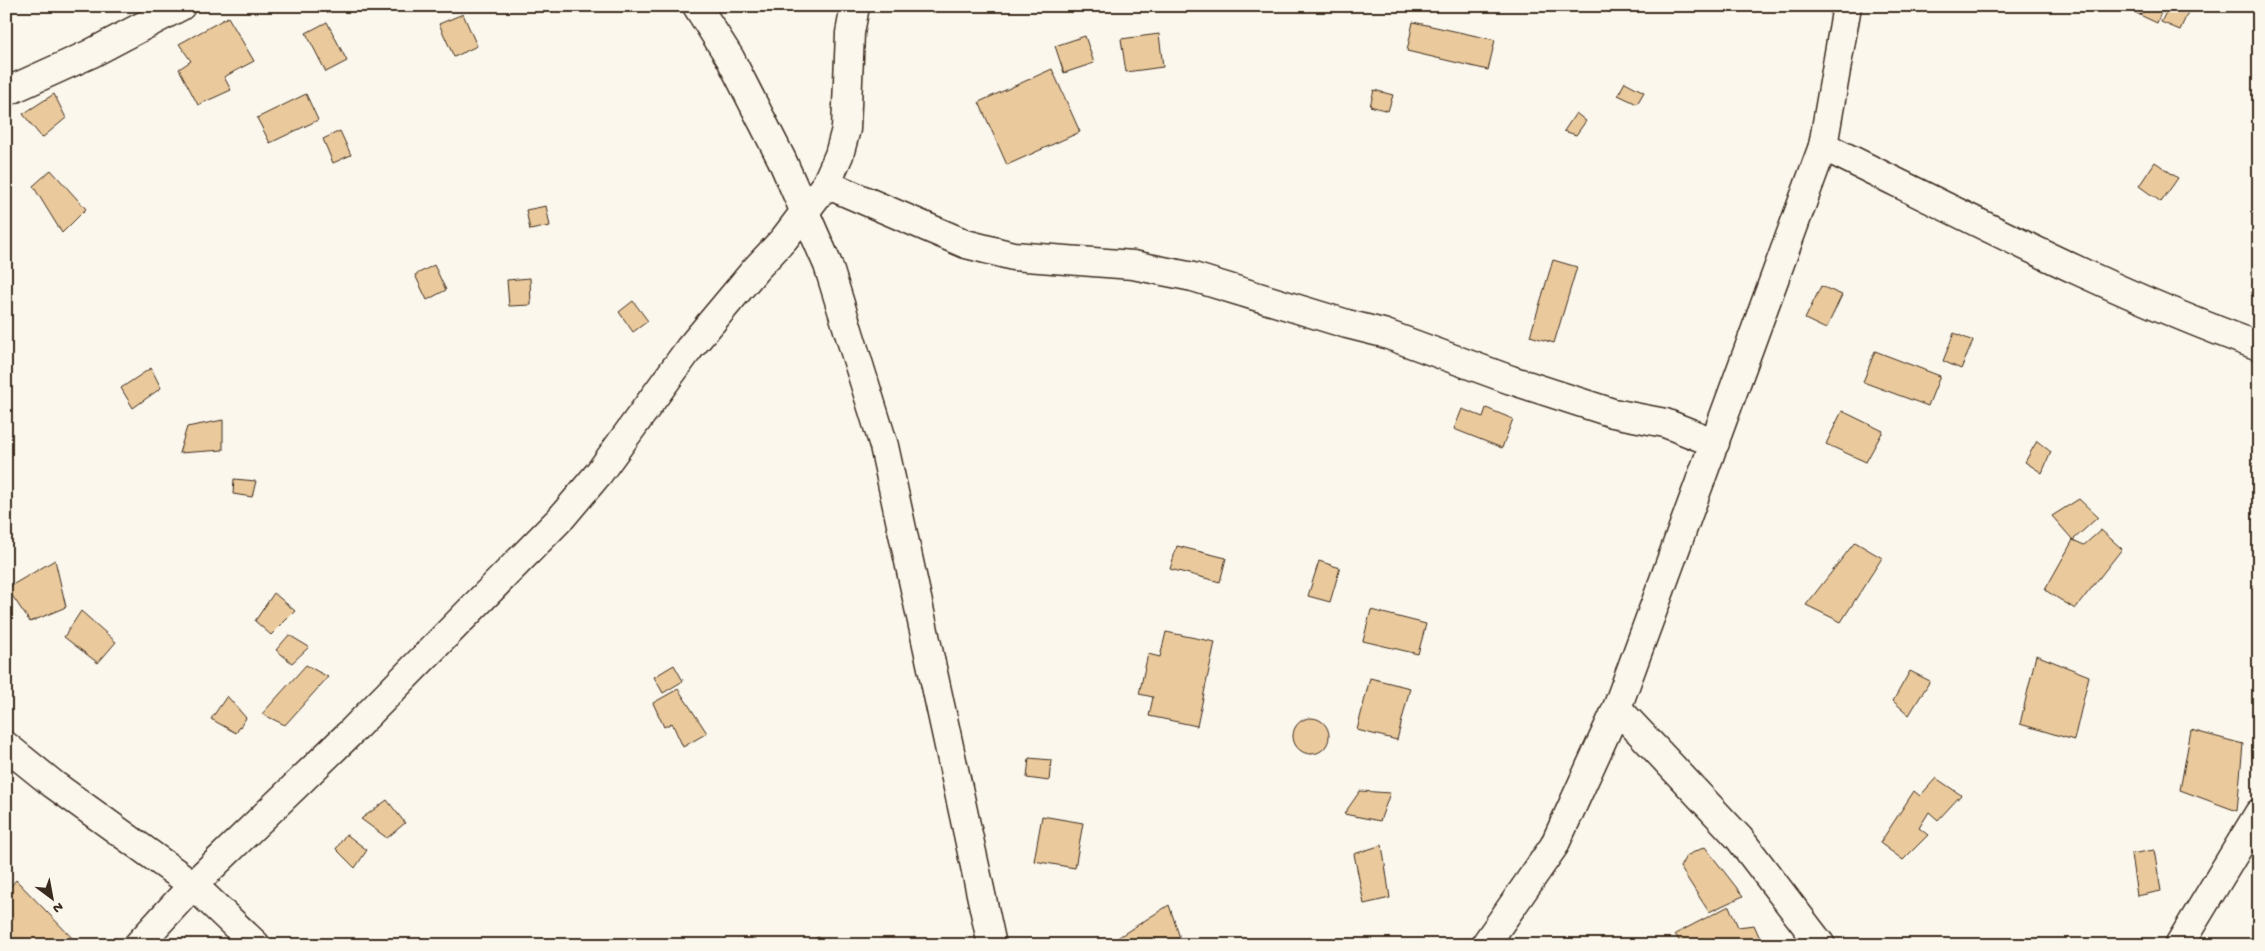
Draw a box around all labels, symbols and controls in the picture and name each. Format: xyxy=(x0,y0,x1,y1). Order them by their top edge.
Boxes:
north arrow xyxy=(28,874,78,924)
text: N xyxy=(49,897,66,917)

